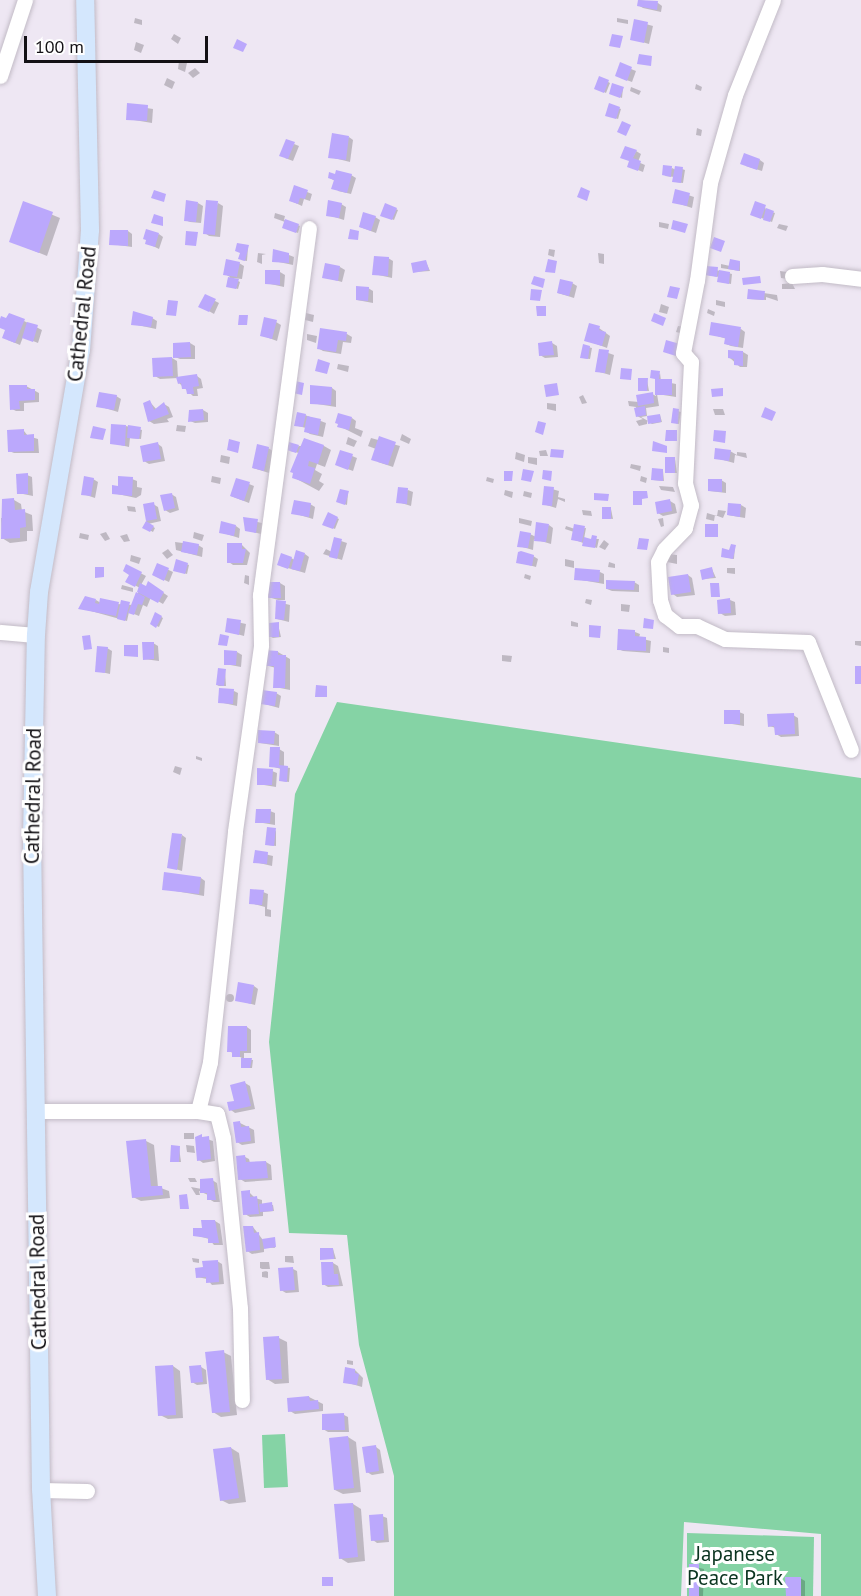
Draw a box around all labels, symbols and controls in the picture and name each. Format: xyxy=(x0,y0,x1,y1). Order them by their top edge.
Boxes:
scale bar xyxy=(27,24,212,62)
text: 100 m xyxy=(35,35,84,58)
street label: Cathedral Road xyxy=(62,245,102,383)
street label: Cathedral Road xyxy=(19,728,47,864)
street label: Cathedral Road xyxy=(24,1214,52,1350)
park label: Japanese Peace Park xyxy=(687,1541,783,1591)

